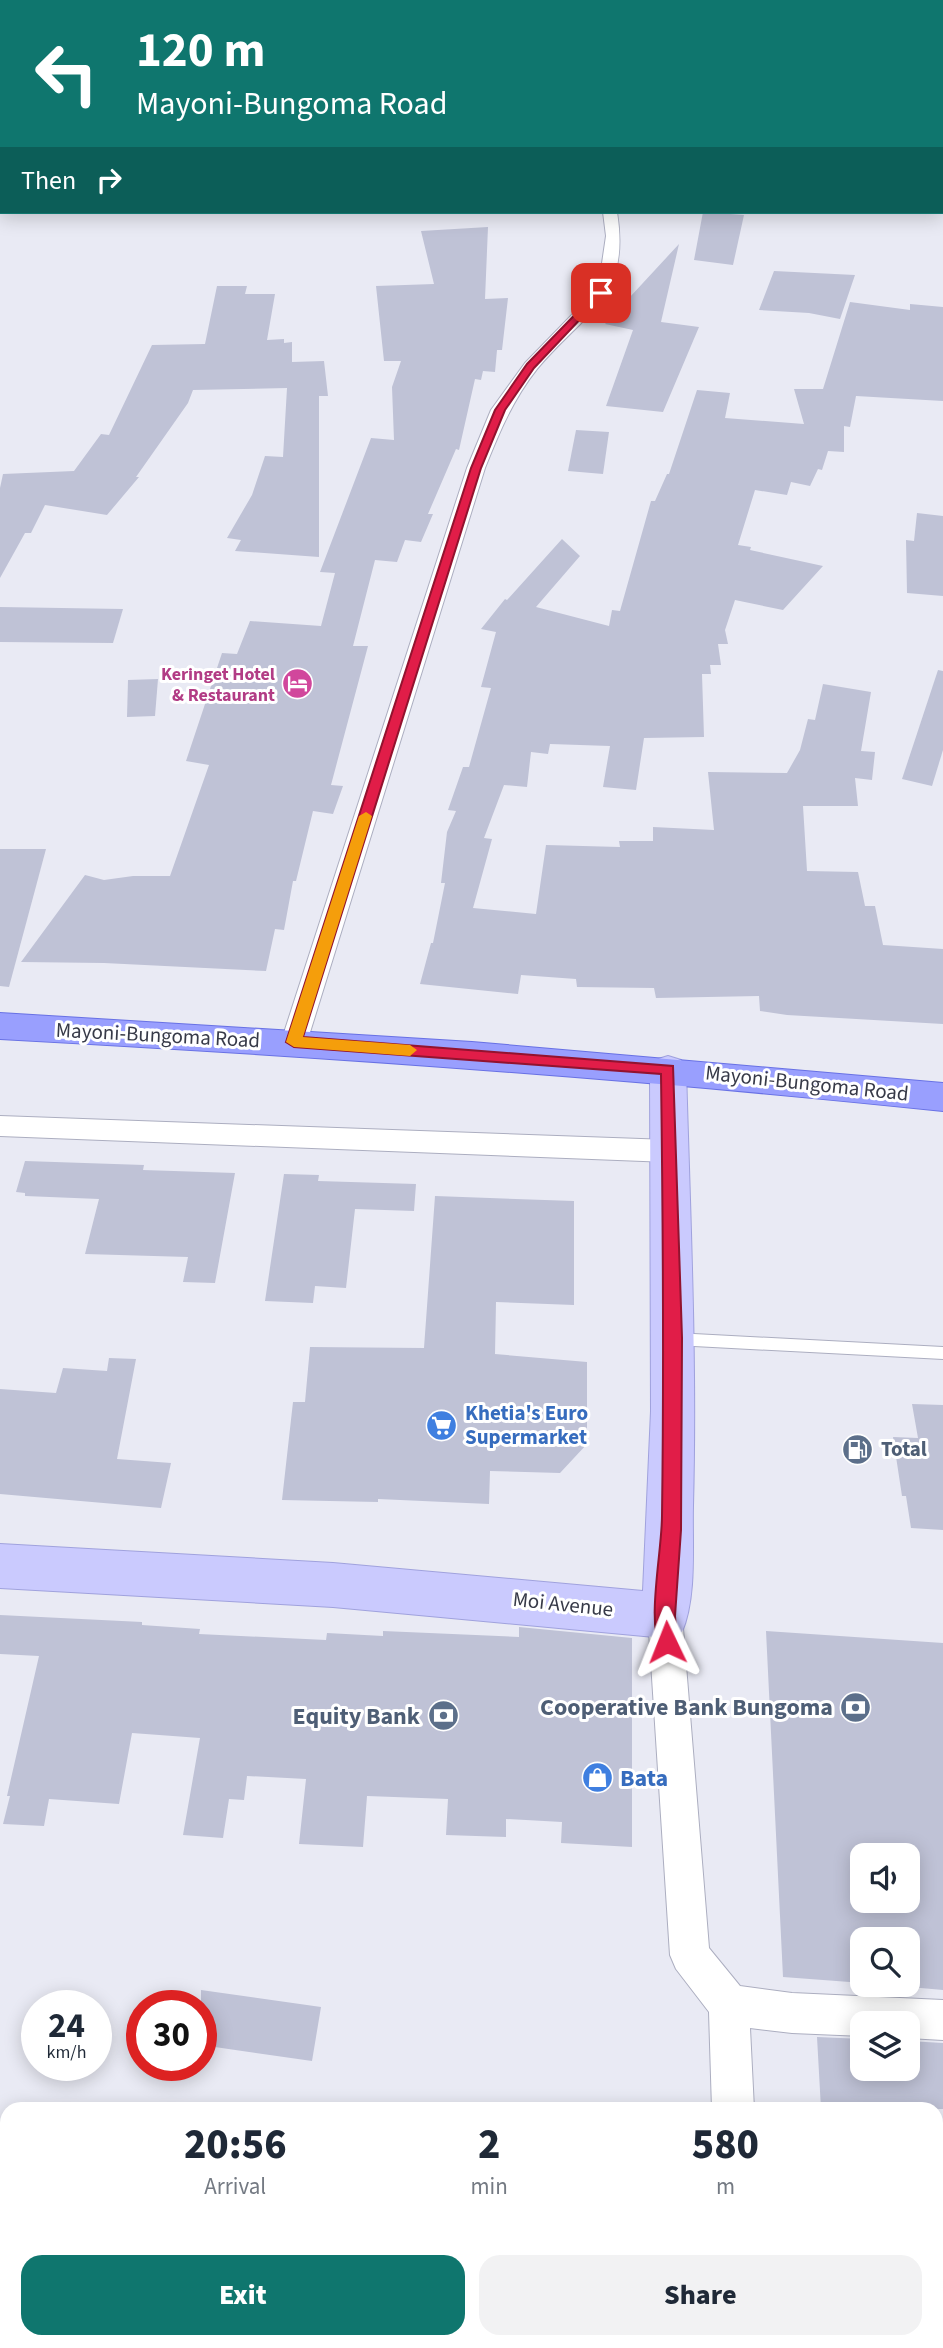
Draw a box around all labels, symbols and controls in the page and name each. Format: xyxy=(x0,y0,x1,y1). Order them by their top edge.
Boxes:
text: 120 m xyxy=(136,16,265,86)
icon: left xyxy=(21,28,112,119)
text: Mayoni-Bungoma Road xyxy=(136,81,447,127)
icon: right xyxy=(90,161,128,199)
text: Then xyxy=(21,162,76,199)
pin xyxy=(571,263,631,323)
icon: arrive xyxy=(582,274,620,312)
place label: Keringet Hotel & Restaurant xyxy=(161,662,275,708)
hotel icon: Keringet Hotel & Restaurant xyxy=(281,667,315,701)
street label: Mayoni-Bungoma Road xyxy=(55,1015,261,1055)
street label: Mayoni-Bungoma Road xyxy=(704,1057,910,1109)
place label: Khetia's Euro Supermarket xyxy=(465,1398,588,1452)
supermarket icon: Khetia's Euro Supermarket xyxy=(425,1408,459,1442)
fuel station icon: Total xyxy=(841,1432,875,1466)
place label: Total xyxy=(881,1434,927,1464)
street label: Moi Avenue xyxy=(511,1584,615,1624)
position arrow xyxy=(630,1605,704,1679)
place label: Cooperative Bank Bungoma xyxy=(540,1690,833,1725)
bank icon: Cooperative Bank Bungoma xyxy=(839,1690,873,1724)
place label: Equity Bank xyxy=(293,1699,421,1734)
bank icon: Equity Bank xyxy=(426,1699,460,1733)
shop icon: Bata xyxy=(580,1761,614,1795)
place label: Bata xyxy=(620,1761,668,1796)
map controls xyxy=(850,1843,920,2081)
button: sound xyxy=(850,1843,920,1913)
button: search xyxy=(850,1927,920,1997)
speed limit sign: 30 xyxy=(126,1990,217,2081)
text: 24 xyxy=(48,2001,85,2051)
button: layers xyxy=(850,2011,920,2081)
text: km/h xyxy=(47,2040,86,2065)
text: 20:56 xyxy=(184,2115,287,2175)
text: 2 xyxy=(478,2115,500,2175)
text: 580 xyxy=(692,2115,759,2175)
text: Arrival xyxy=(204,2170,266,2203)
text: min xyxy=(471,2170,508,2203)
text: m xyxy=(716,2170,735,2203)
button: Exit xyxy=(21,2255,465,2335)
button: Share xyxy=(479,2255,922,2335)

